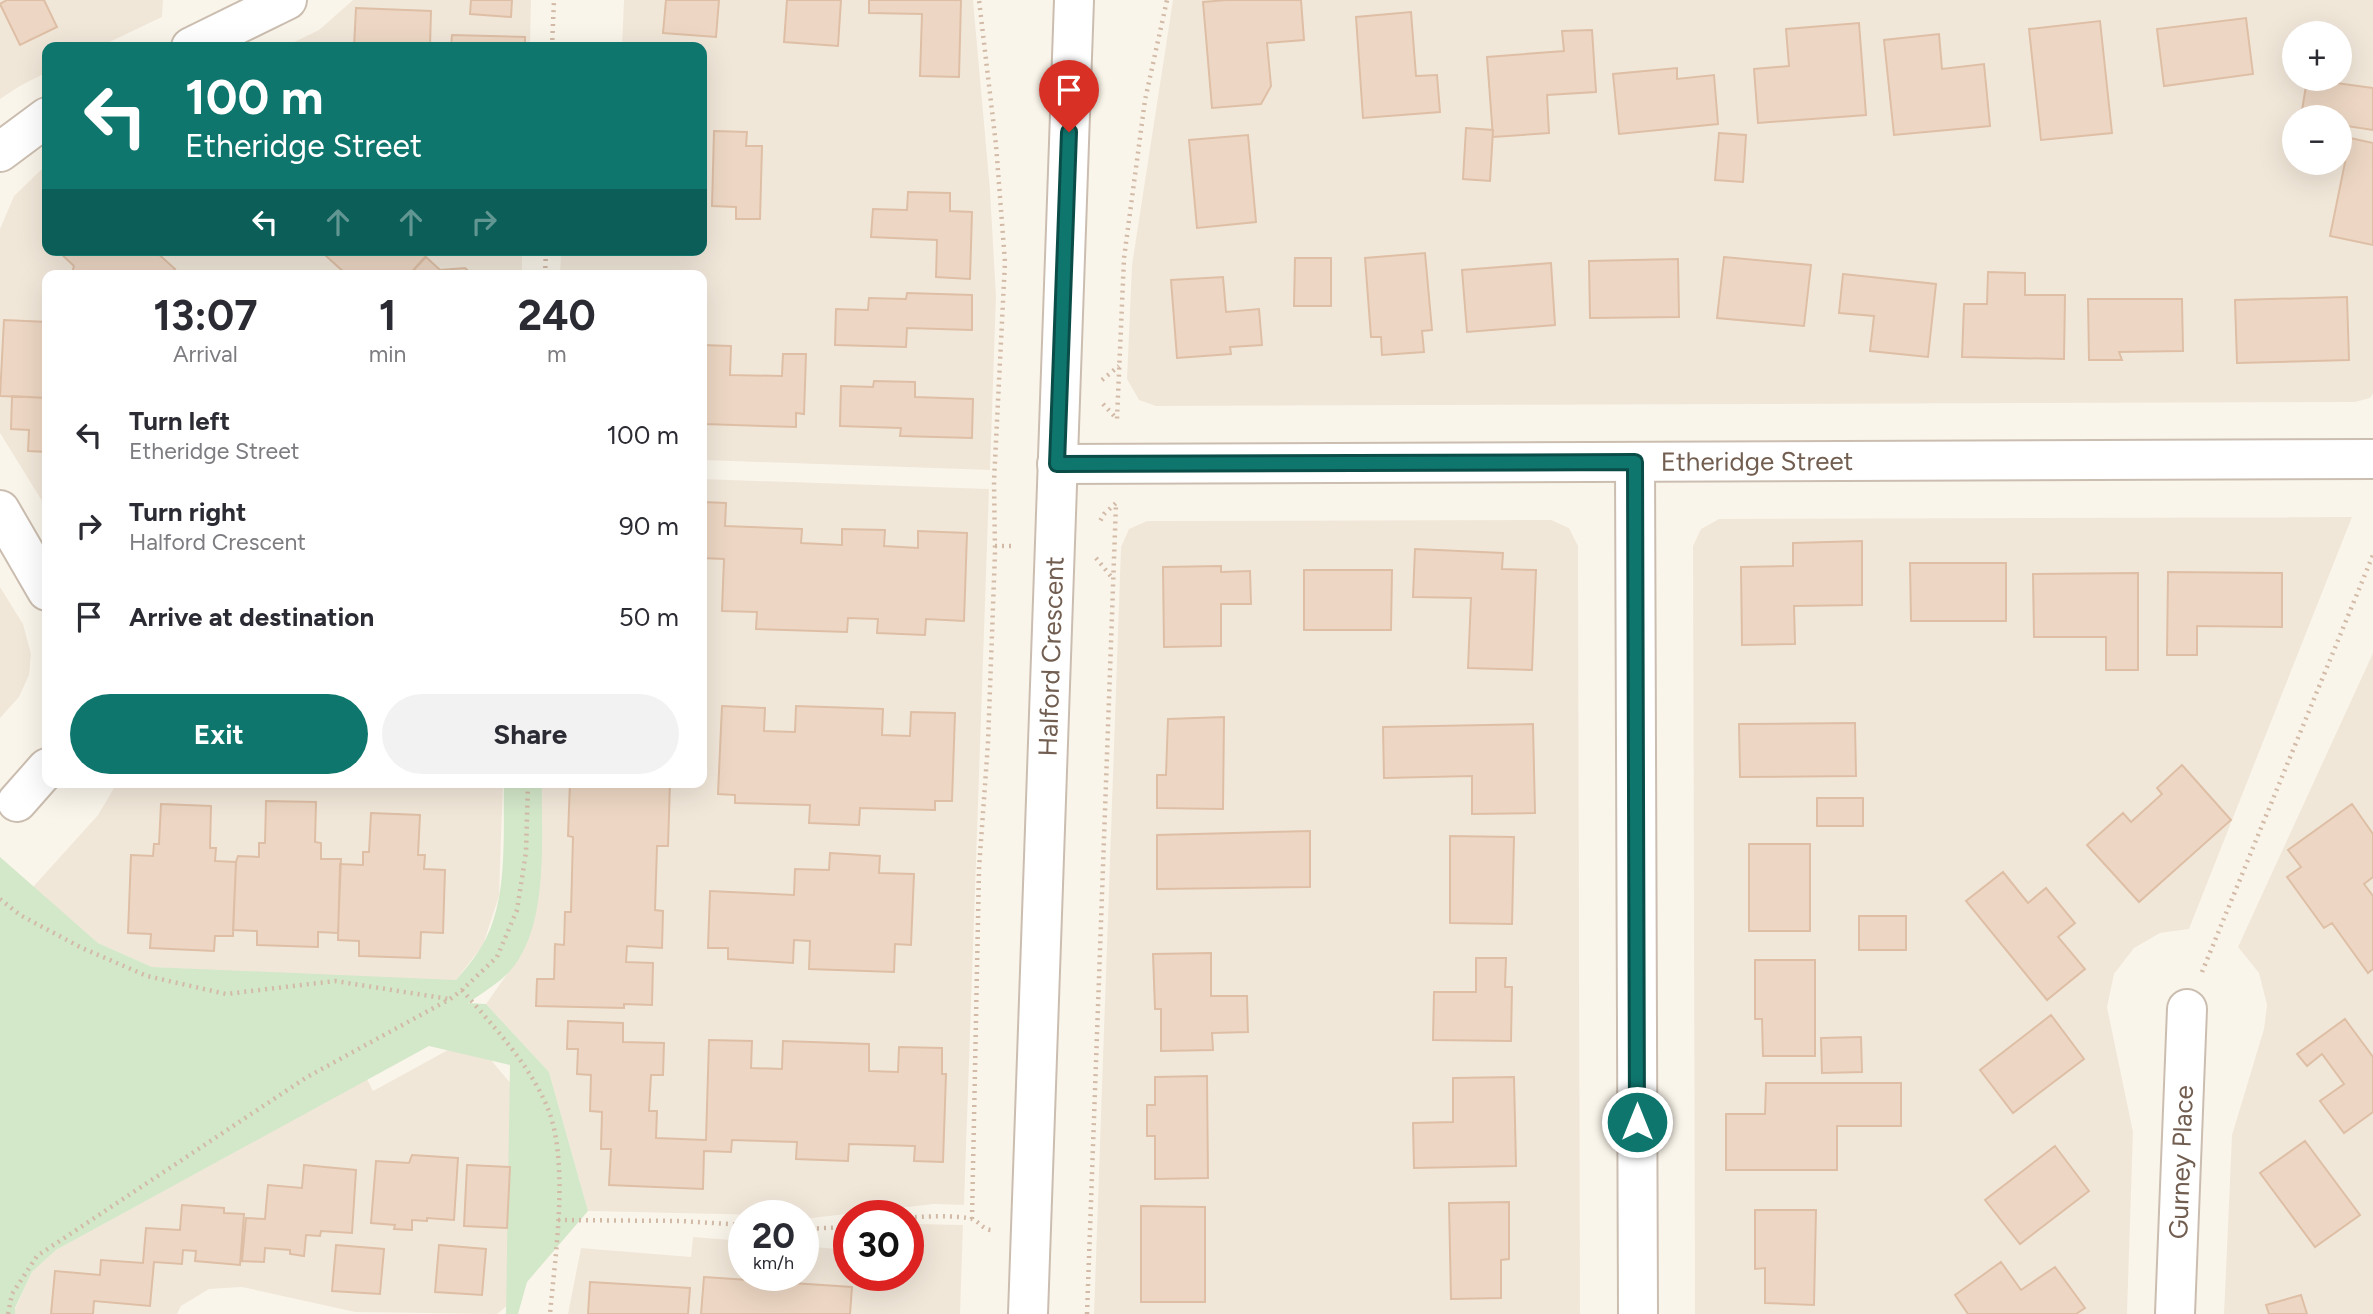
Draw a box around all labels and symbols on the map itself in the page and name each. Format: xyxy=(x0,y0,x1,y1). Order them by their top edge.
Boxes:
pin xyxy=(1039,60,1099,132)
street label: Etheridge Street xyxy=(1661,445,1854,478)
street label: Halford Crescent xyxy=(1032,556,1071,757)
position arrow xyxy=(1600,1085,1674,1159)
street label: Gurney Place xyxy=(2162,1085,2200,1240)
speed limit sign: 30 xyxy=(833,1200,924,1291)

